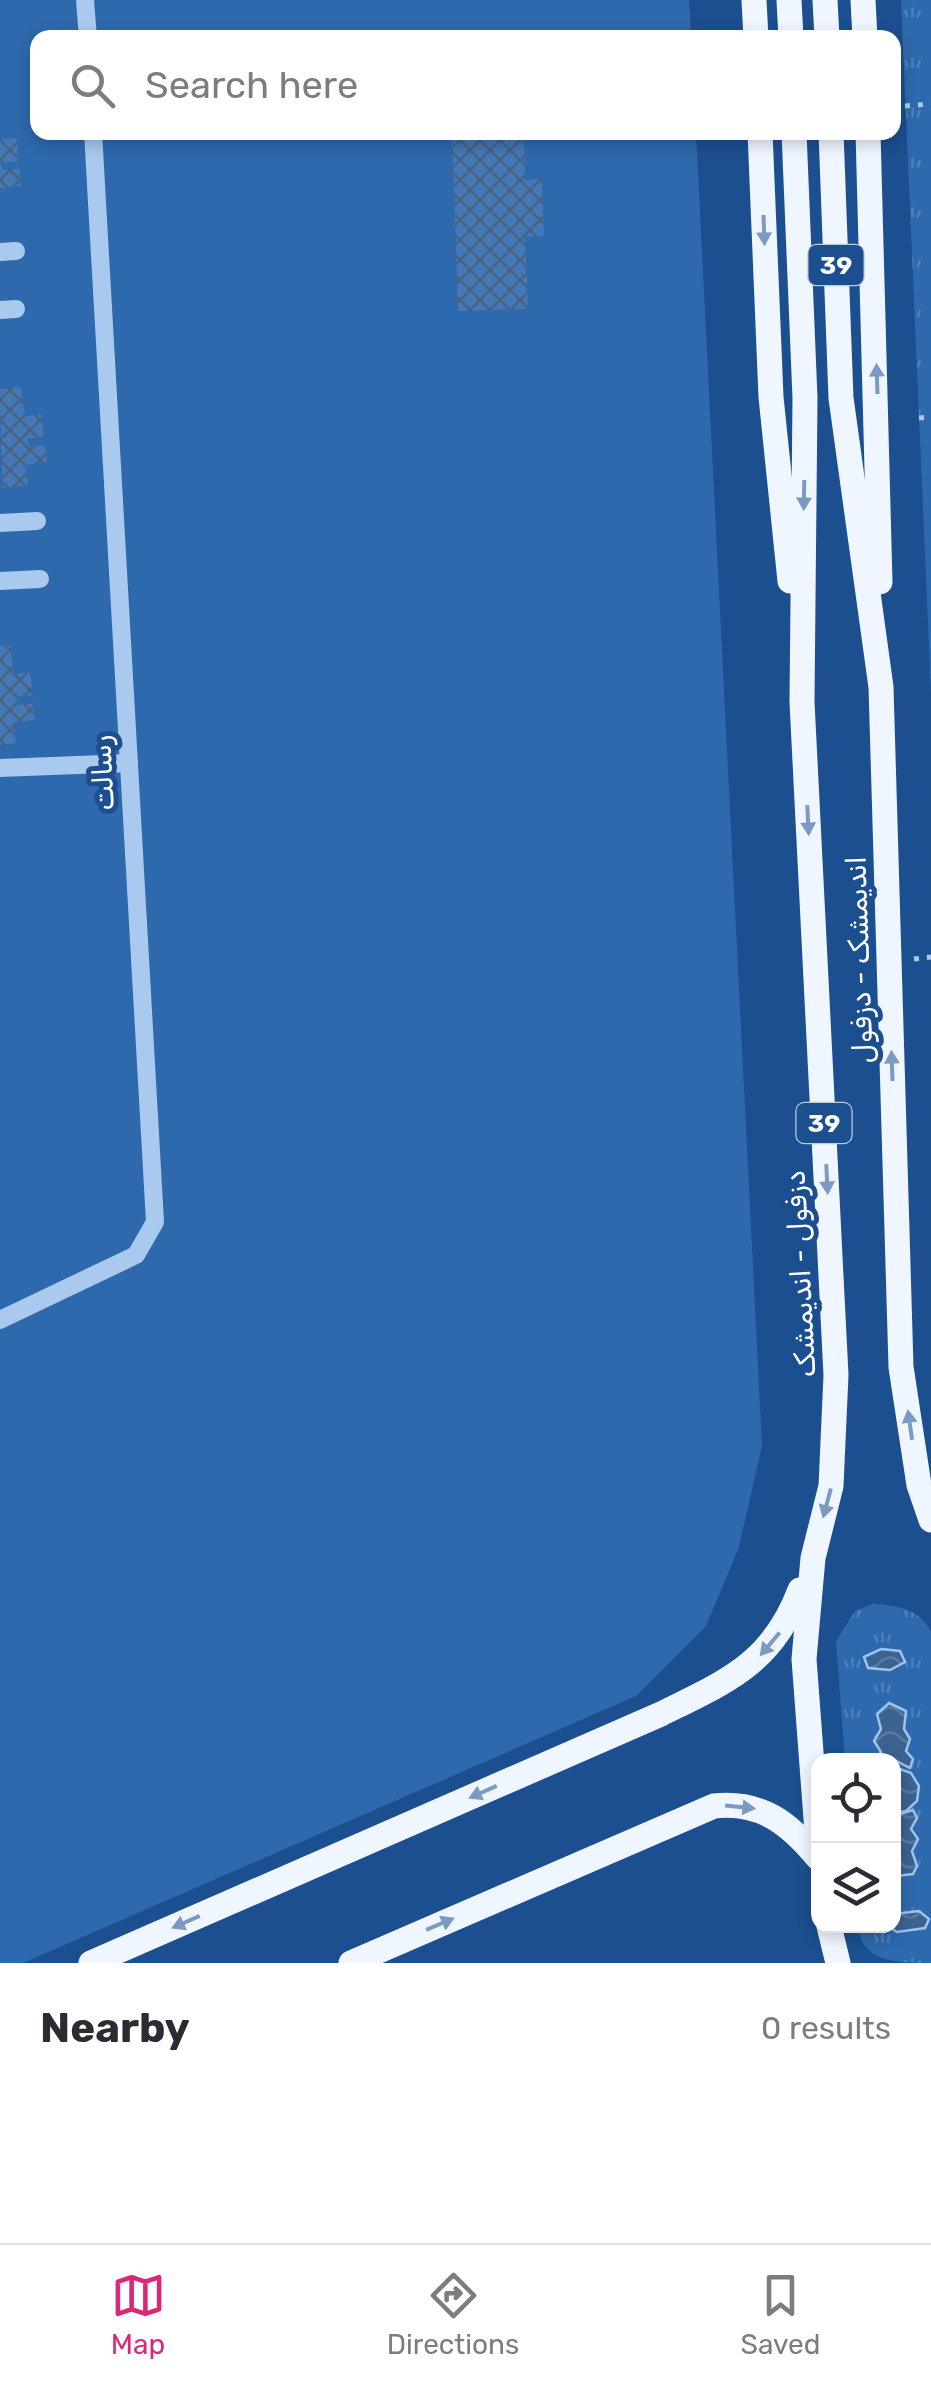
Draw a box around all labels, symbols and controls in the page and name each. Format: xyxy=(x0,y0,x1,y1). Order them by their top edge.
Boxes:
search box xyxy=(30,30,901,140)
icon: search xyxy=(65,58,120,113)
text: Search here xyxy=(145,62,358,108)
one-way arrow xyxy=(756,214,772,246)
road number: 39 xyxy=(808,245,864,285)
one-way arrow xyxy=(869,363,885,395)
one-way arrow xyxy=(796,480,812,512)
street label: رسالت xyxy=(84,734,121,812)
one-way arrow xyxy=(801,804,817,836)
street label: اندیمشک - دزفول xyxy=(839,856,880,1064)
one-way arrow xyxy=(884,1050,900,1082)
road number: 39 xyxy=(796,1103,852,1143)
one-way arrow xyxy=(819,1164,835,1196)
street label: دزفول - اندیمشک xyxy=(779,1169,822,1378)
one-way arrow xyxy=(901,1409,917,1441)
one-way arrow xyxy=(818,1488,834,1519)
one-way arrow xyxy=(759,1631,781,1656)
map controls xyxy=(811,1753,901,1933)
button: locate xyxy=(811,1753,901,1843)
one-way arrow xyxy=(468,1784,498,1800)
one-way arrow xyxy=(725,1799,756,1815)
button: layers xyxy=(811,1843,901,1933)
one-way arrow xyxy=(171,1914,200,1930)
one-way arrow xyxy=(425,1916,455,1932)
text: Nearby xyxy=(40,2003,190,2053)
text: 0 results xyxy=(761,2009,891,2047)
tab: Map xyxy=(111,2268,166,2361)
tab: Directions xyxy=(387,2268,519,2361)
tab: Saved xyxy=(740,2268,820,2361)

